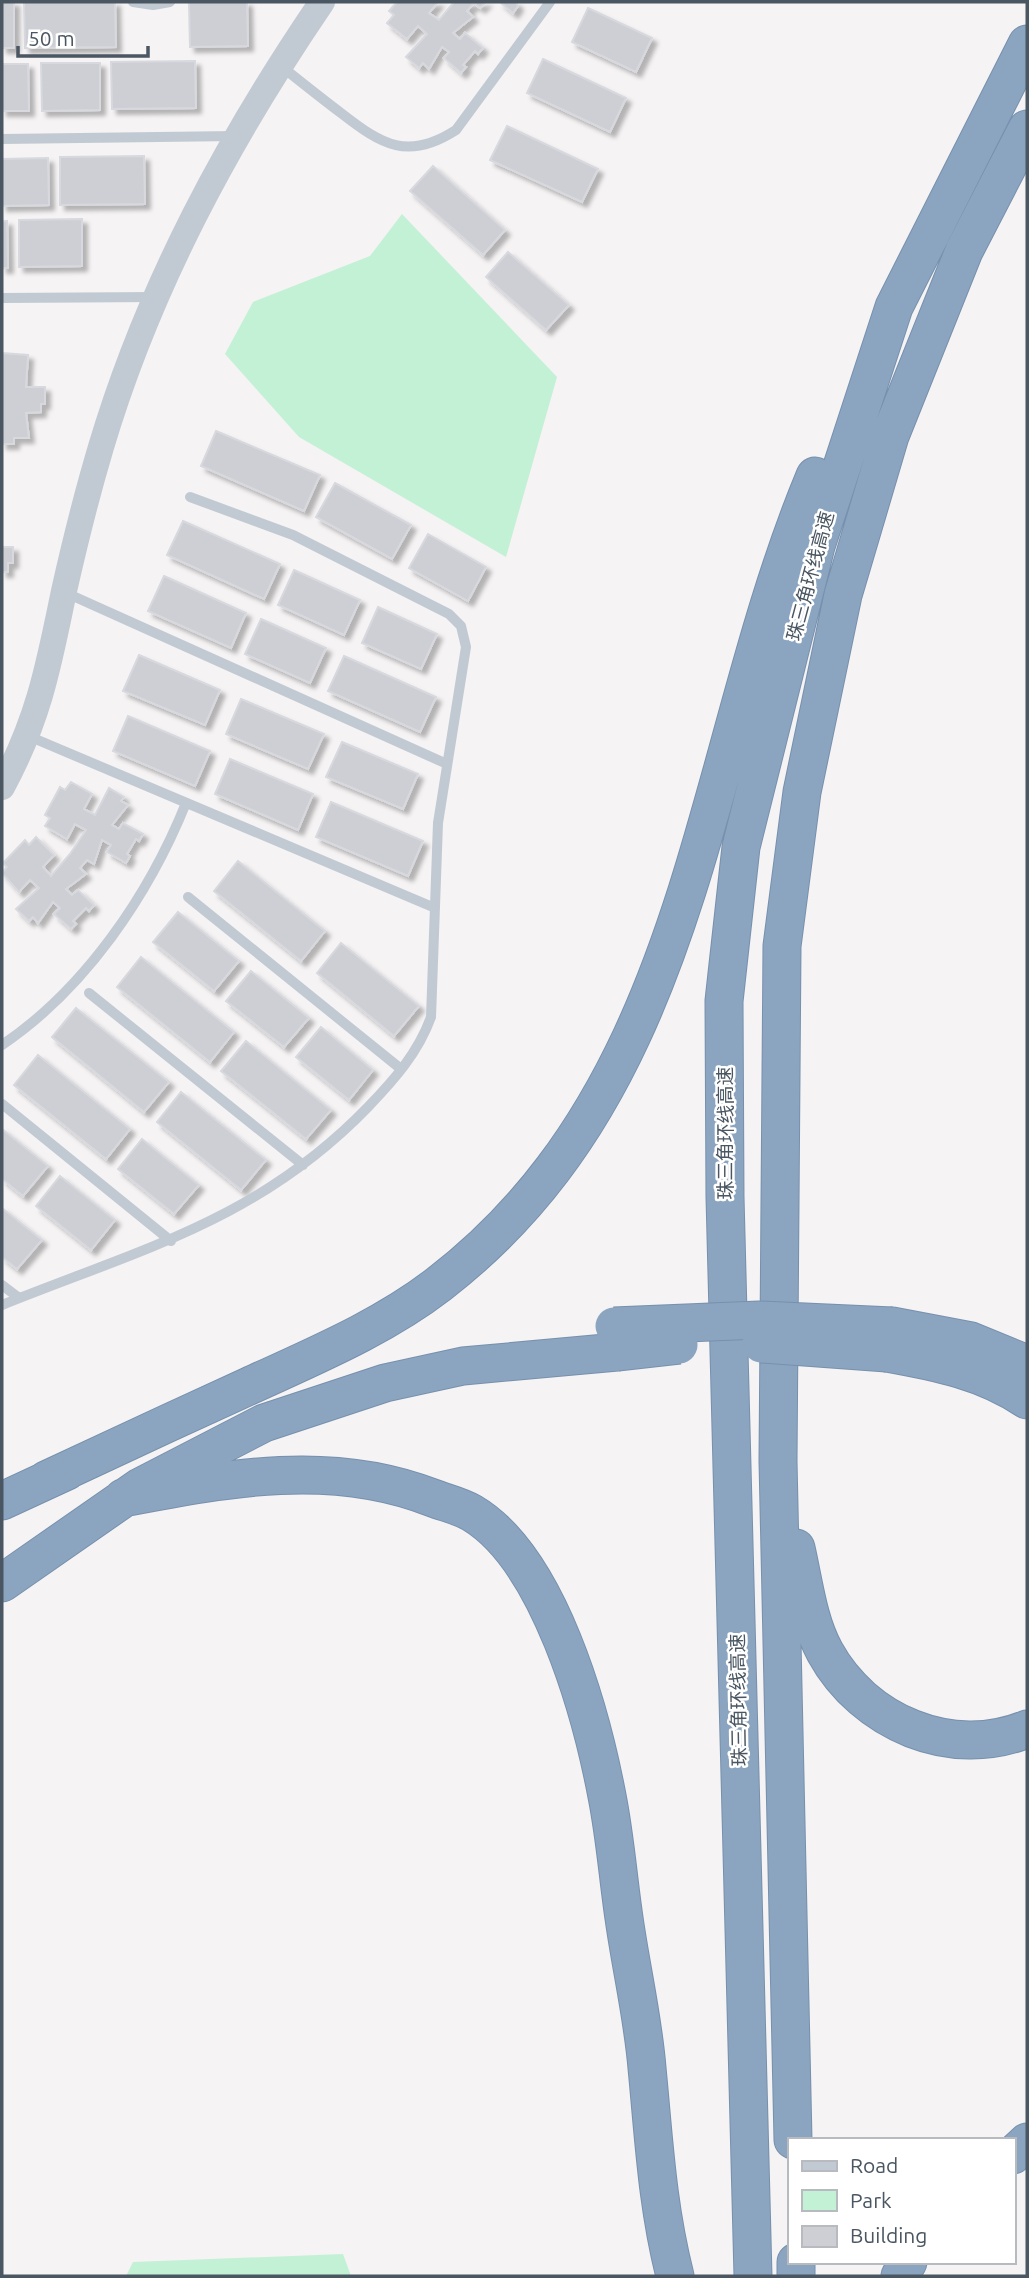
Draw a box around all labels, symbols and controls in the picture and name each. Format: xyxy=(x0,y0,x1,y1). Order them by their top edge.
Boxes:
scale bar xyxy=(18,14,147,58)
text: 50 m xyxy=(28,26,75,50)
street label: 珠三角环线高速 xyxy=(782,509,838,643)
street label: 珠三角环线高速 xyxy=(714,1066,736,1200)
street label: 珠三角环线高速 xyxy=(726,1633,750,1767)
legend xyxy=(788,2138,1015,2264)
text: Road xyxy=(850,2153,898,2177)
text: Park xyxy=(850,2188,892,2212)
text: Building xyxy=(850,2223,927,2247)

